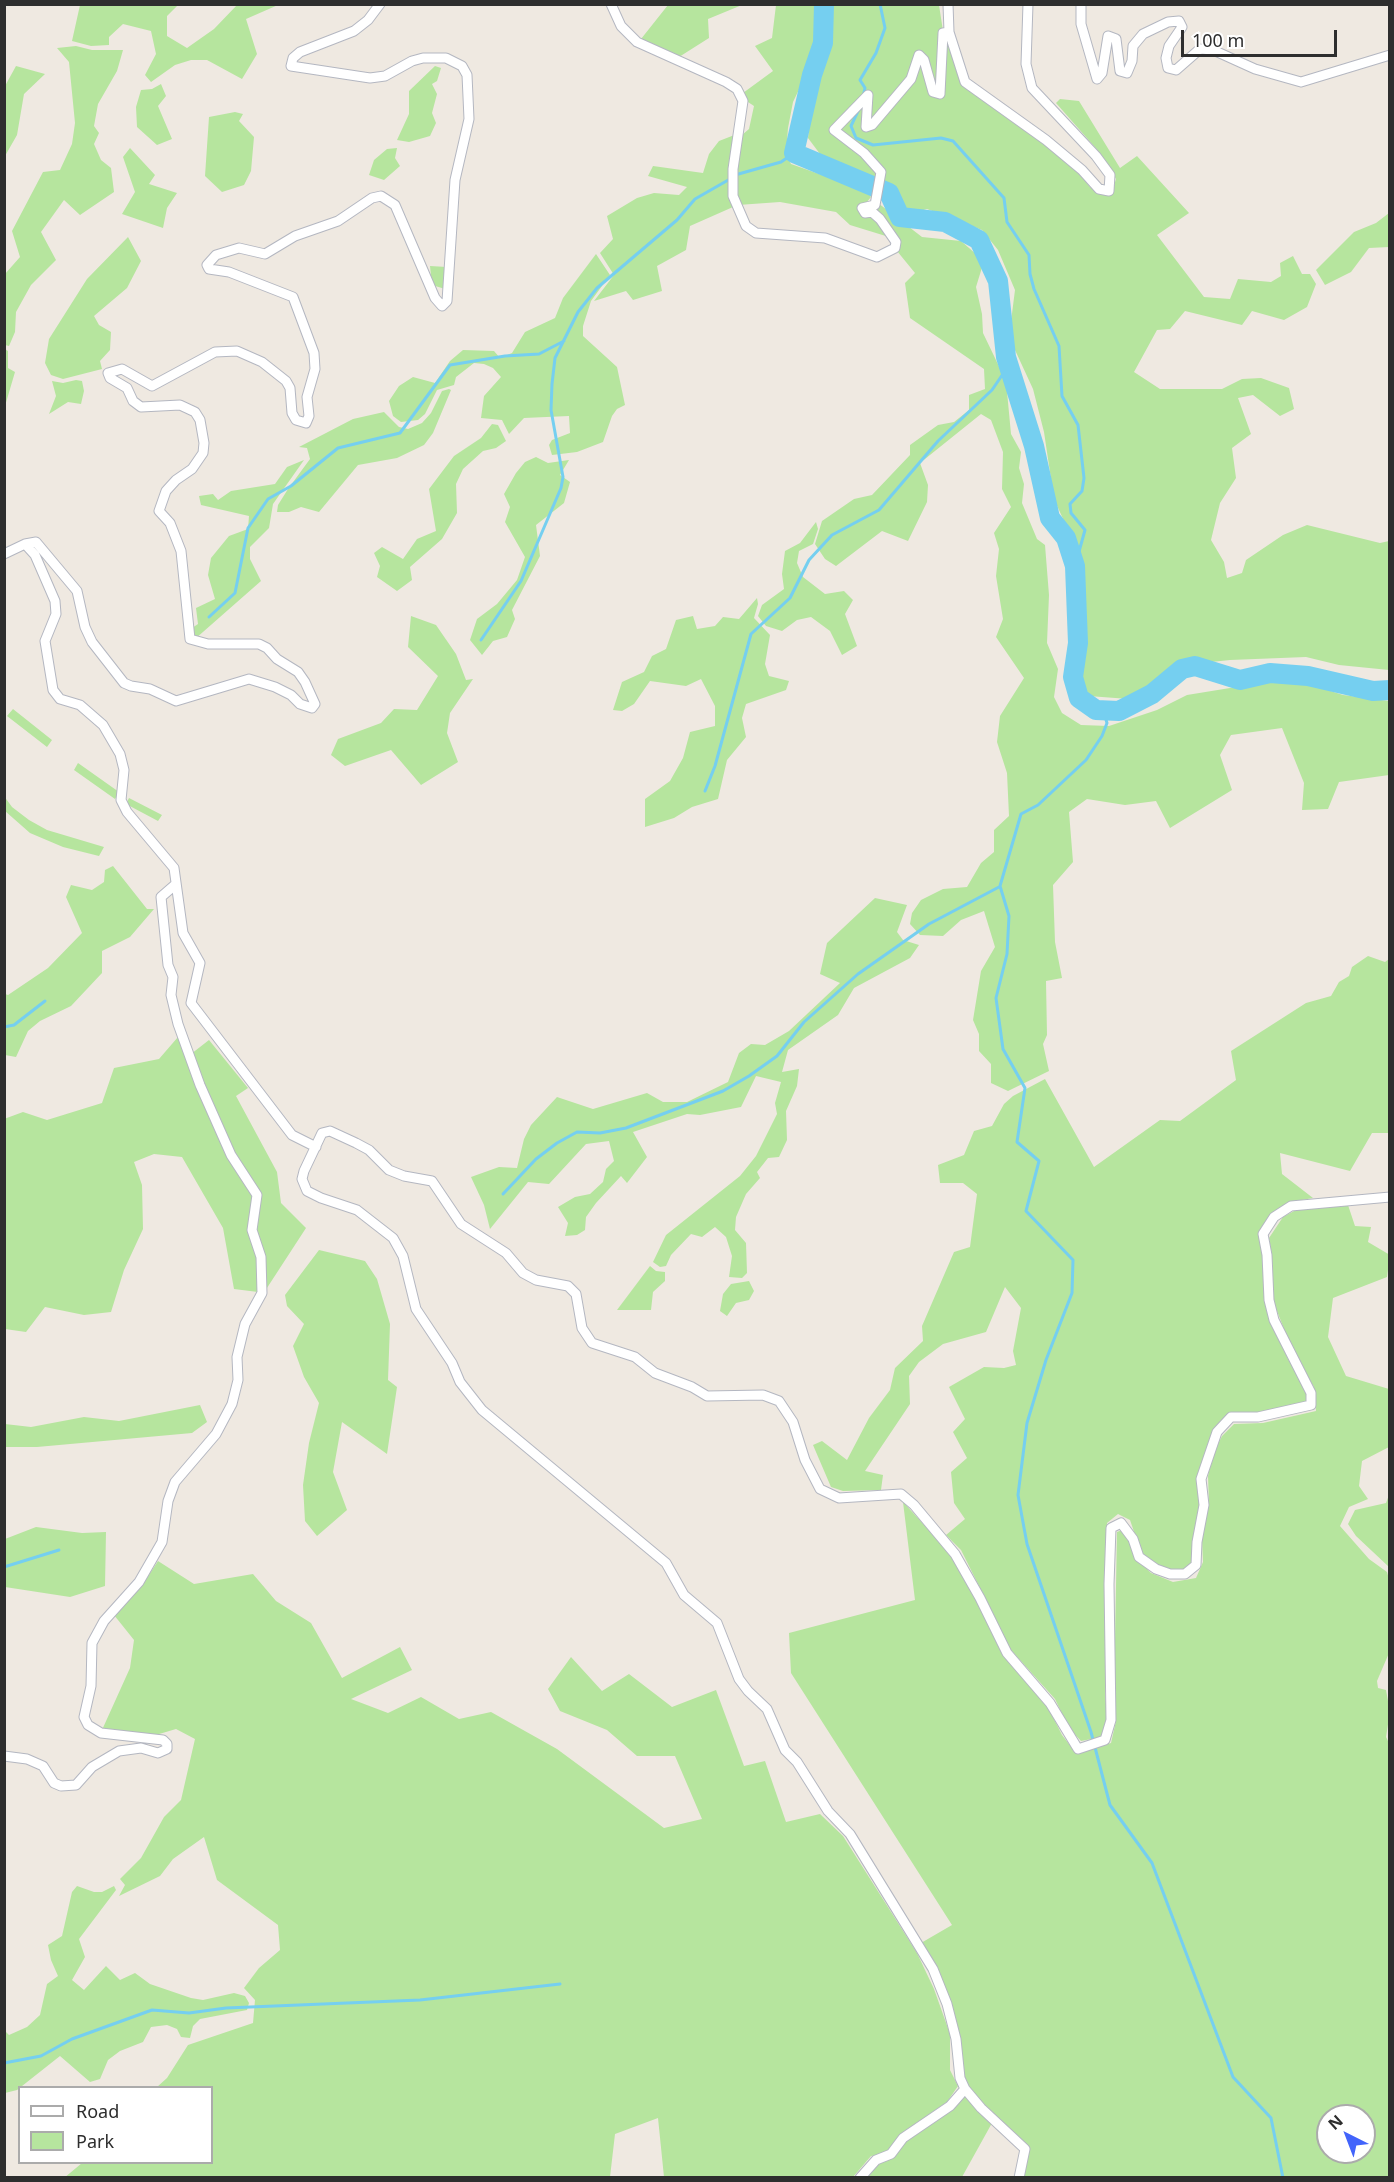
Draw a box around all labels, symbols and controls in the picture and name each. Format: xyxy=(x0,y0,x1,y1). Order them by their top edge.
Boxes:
scale bar xyxy=(1184,18,1340,56)
text: 100 m xyxy=(1192,28,1244,52)
legend xyxy=(18,2086,213,2164)
text: Road xyxy=(76,2099,119,2123)
north arrow xyxy=(1316,2104,1376,2164)
text: N xyxy=(1323,2110,1347,2135)
text: Park xyxy=(76,2129,114,2153)

